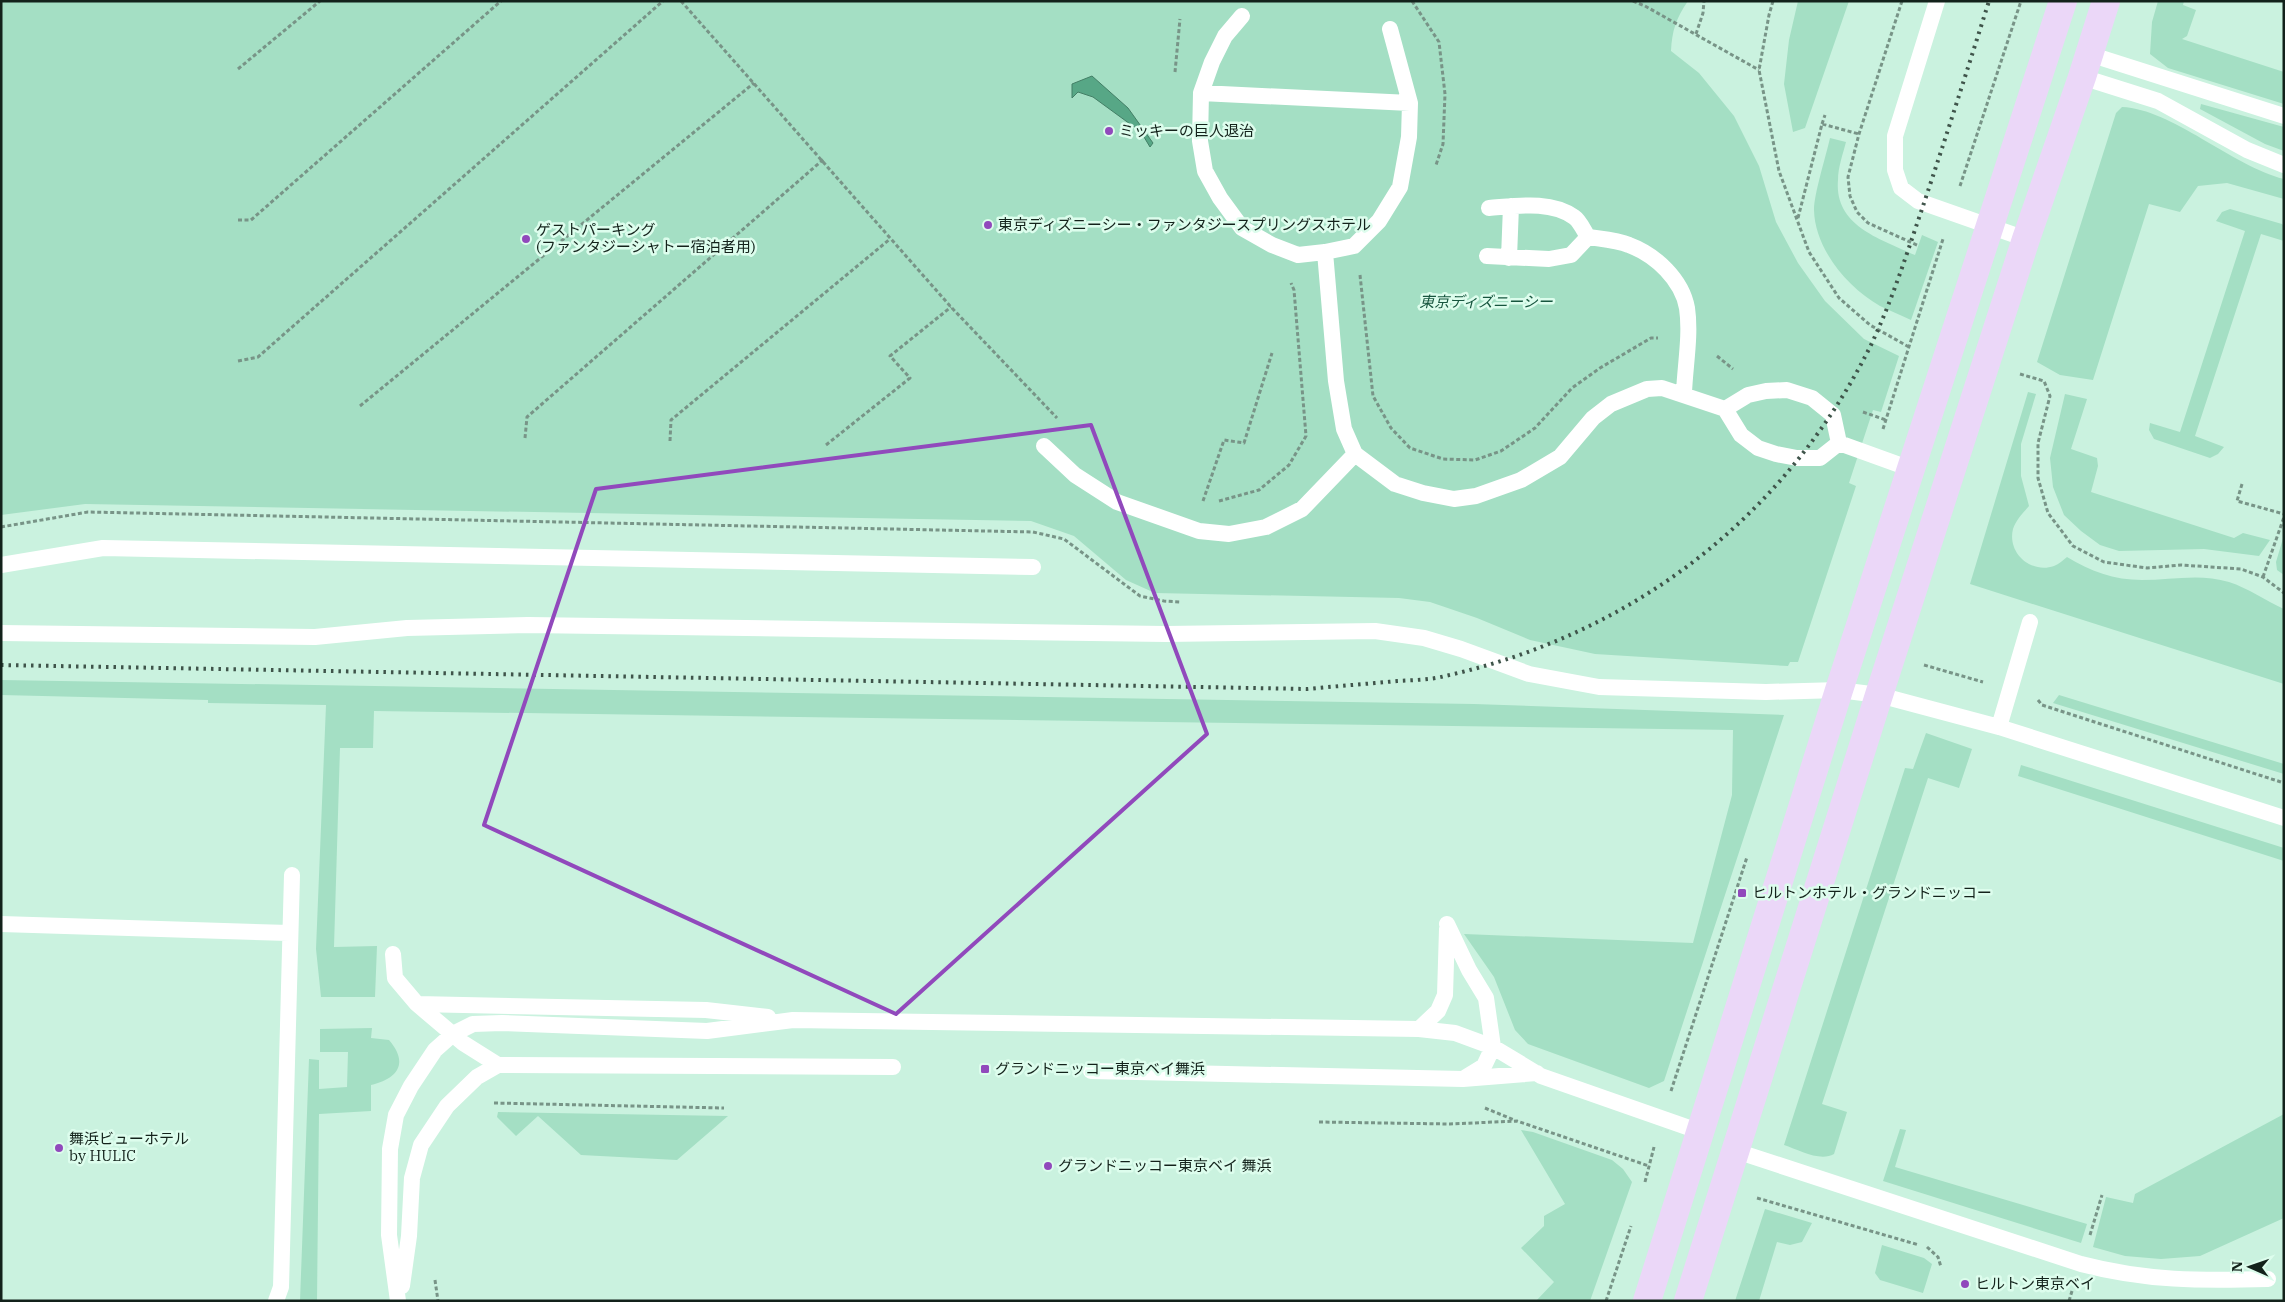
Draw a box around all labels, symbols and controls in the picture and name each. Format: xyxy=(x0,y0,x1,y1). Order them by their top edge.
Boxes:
place label: ミッキーの巨人退治 xyxy=(1119,121,1254,140)
marker: ミッキーの巨人退治 xyxy=(1103,125,1115,137)
place label: 東京ディズニーシー・ファンタジースプリングスホテル xyxy=(998,215,1371,234)
marker: 東京ディズニーシー・ファンタジースプリングスホテル xyxy=(982,219,994,231)
place label: ゲストパーキング (ファンタジーシャトー宿泊者用) xyxy=(536,220,756,256)
marker: ゲストパーキング (ファンタジーシャトー宿泊者用) xyxy=(520,233,532,245)
park label: 東京ディズニーシー xyxy=(1419,292,1554,311)
place label: ヒルトンホテル・グランドニッコー xyxy=(1752,883,1992,902)
marker: ヒルトンホテル・グランドニッコー xyxy=(1736,887,1748,899)
place label: グランドニッコー東京ベイ舞浜 xyxy=(995,1059,1205,1078)
marker: グランドニッコー東京ベイ舞浜 xyxy=(979,1063,991,1075)
place label: 舞浜ビューホテル by HULIC xyxy=(69,1129,189,1165)
marker: 舞浜ビューホテル by HULIC xyxy=(53,1142,65,1154)
place label: グランドニッコー東京ベイ 舞浜 xyxy=(1058,1156,1271,1175)
marker: グランドニッコー東京ベイ 舞浜 xyxy=(1042,1160,1054,1172)
north arrow xyxy=(2225,1242,2275,1292)
text: N xyxy=(2228,1261,2246,1272)
place label: ヒルトン東京ベイ xyxy=(1975,1274,2095,1293)
marker: ヒルトン東京ベイ xyxy=(1959,1278,1971,1290)

